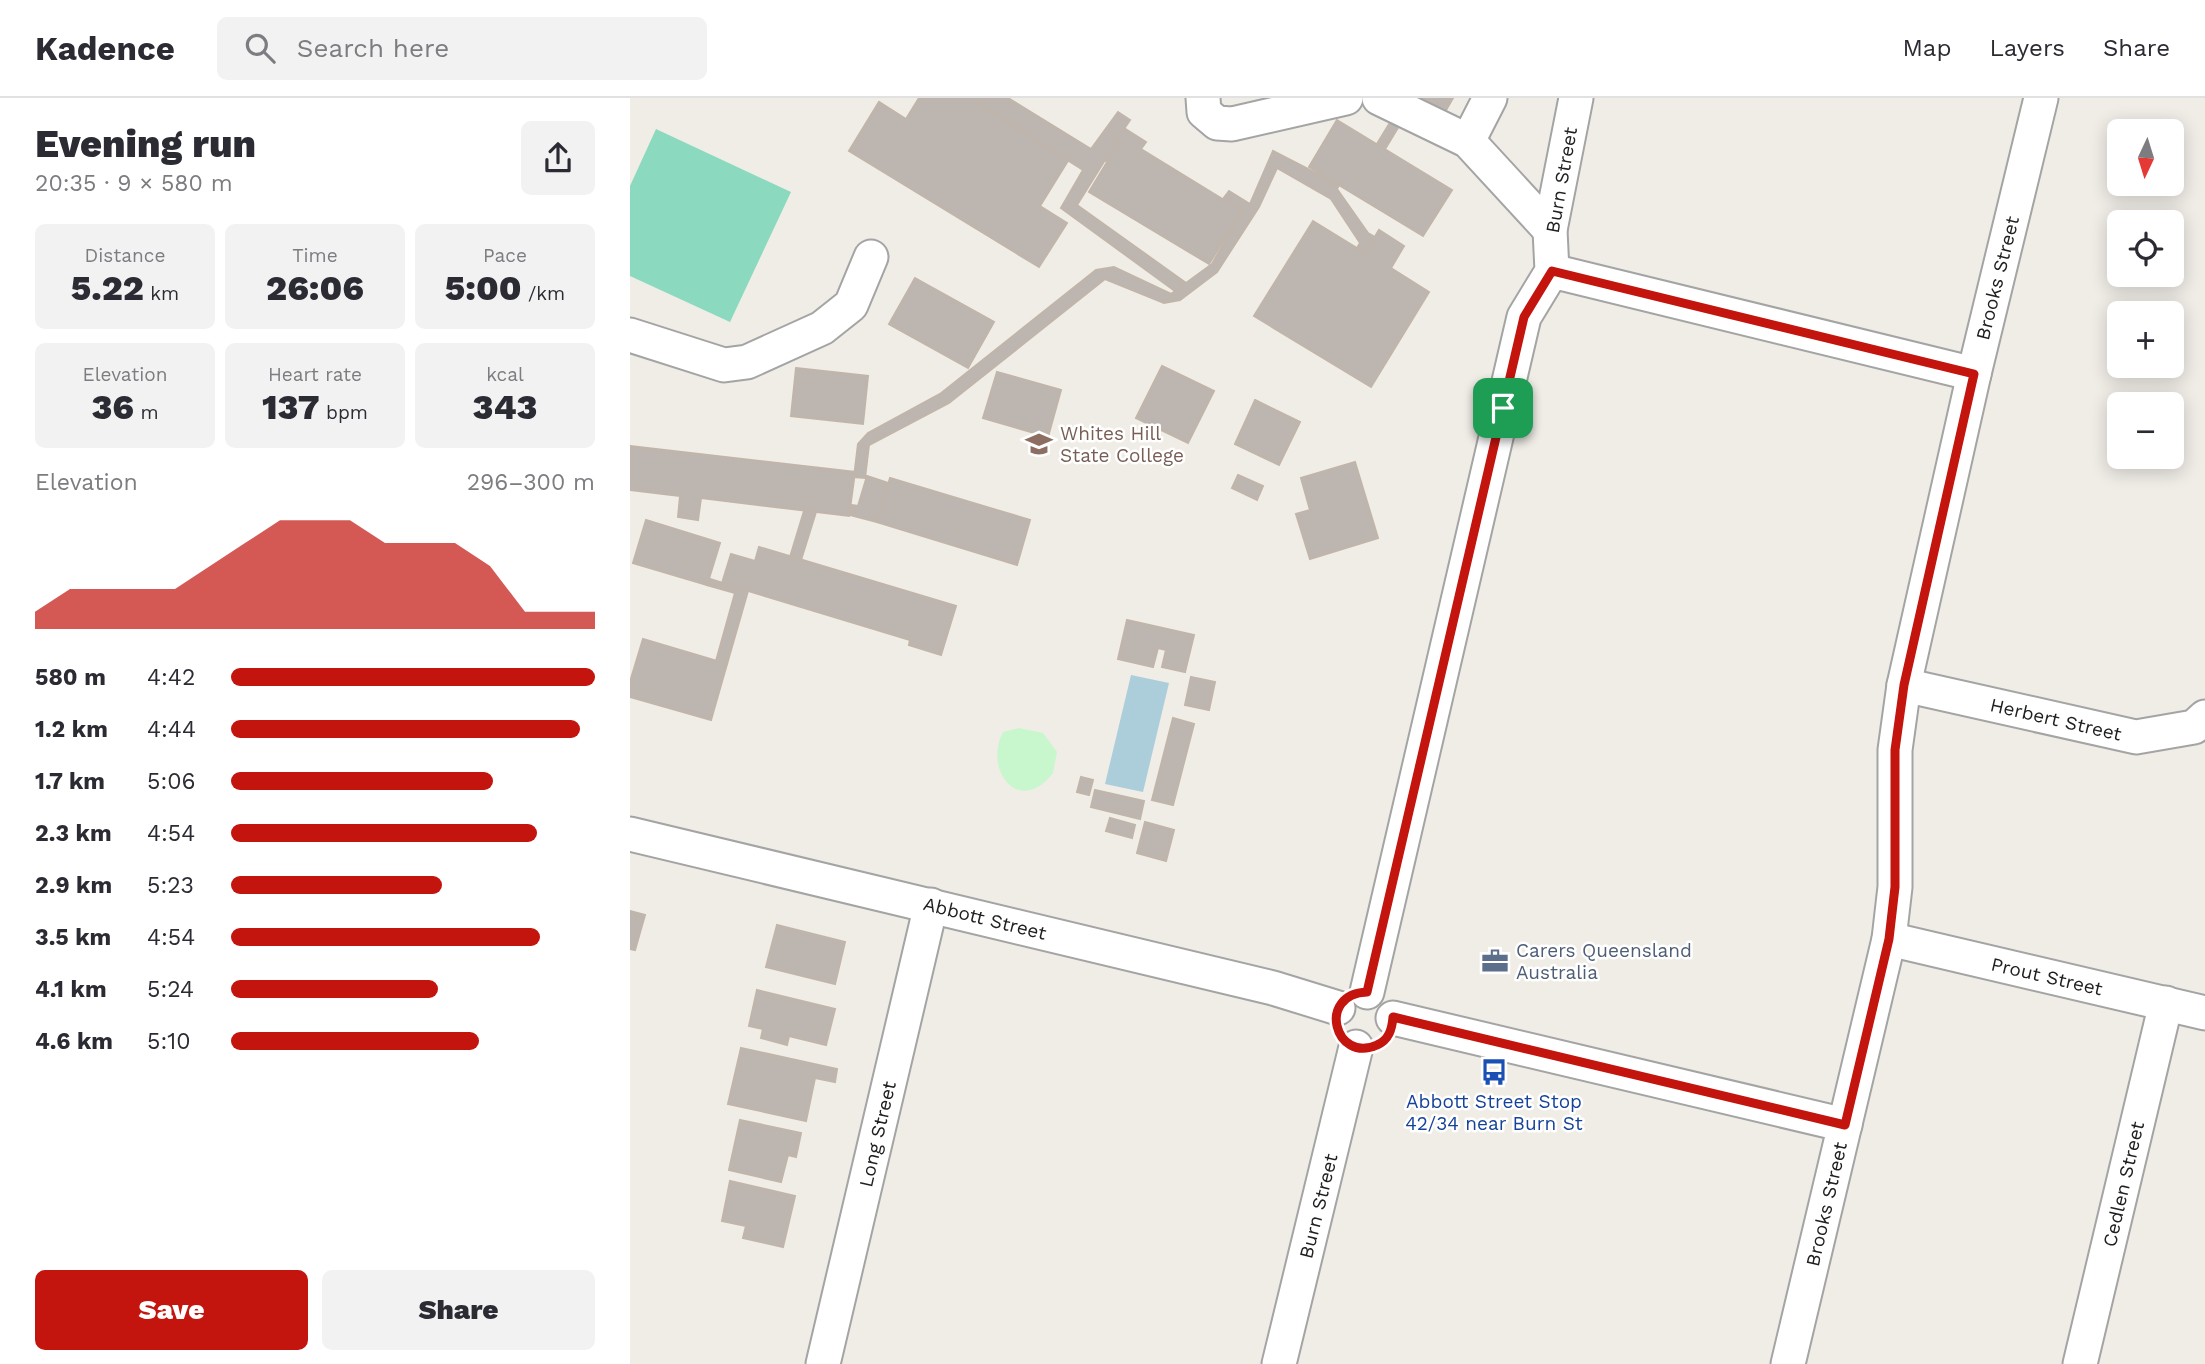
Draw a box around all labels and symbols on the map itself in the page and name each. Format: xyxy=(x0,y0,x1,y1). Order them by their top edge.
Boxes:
north arrow xyxy=(2107,119,2184,196)
street label: Burn Street xyxy=(1541,125,1582,235)
street label: Brooks Street xyxy=(1971,214,2024,342)
pin xyxy=(1473,378,1533,438)
place label: Whites Hill State College xyxy=(1060,422,1184,467)
school or university icon: Whites Hill State College xyxy=(1024,429,1054,459)
street label: Herbert Street xyxy=(1988,693,2124,746)
street label: Abbott Street xyxy=(921,892,1049,945)
place label: Carers Queensland Australia xyxy=(1516,939,1692,984)
office icon: Carers Queensland Australia xyxy=(1480,946,1510,976)
street label: Prout Street xyxy=(1989,952,2105,1000)
bus stop icon: Abbott Street Stop 42/34 near Burn St xyxy=(1479,1057,1509,1087)
street label: Long Street xyxy=(854,1079,901,1189)
place label: Abbott Street Stop 42/34 near Burn St xyxy=(1405,1090,1583,1135)
street label: Cedlen Street xyxy=(2098,1119,2149,1249)
street label: Brooks Street xyxy=(1801,1140,1852,1269)
street label: Burn Street xyxy=(1294,1151,1343,1261)

